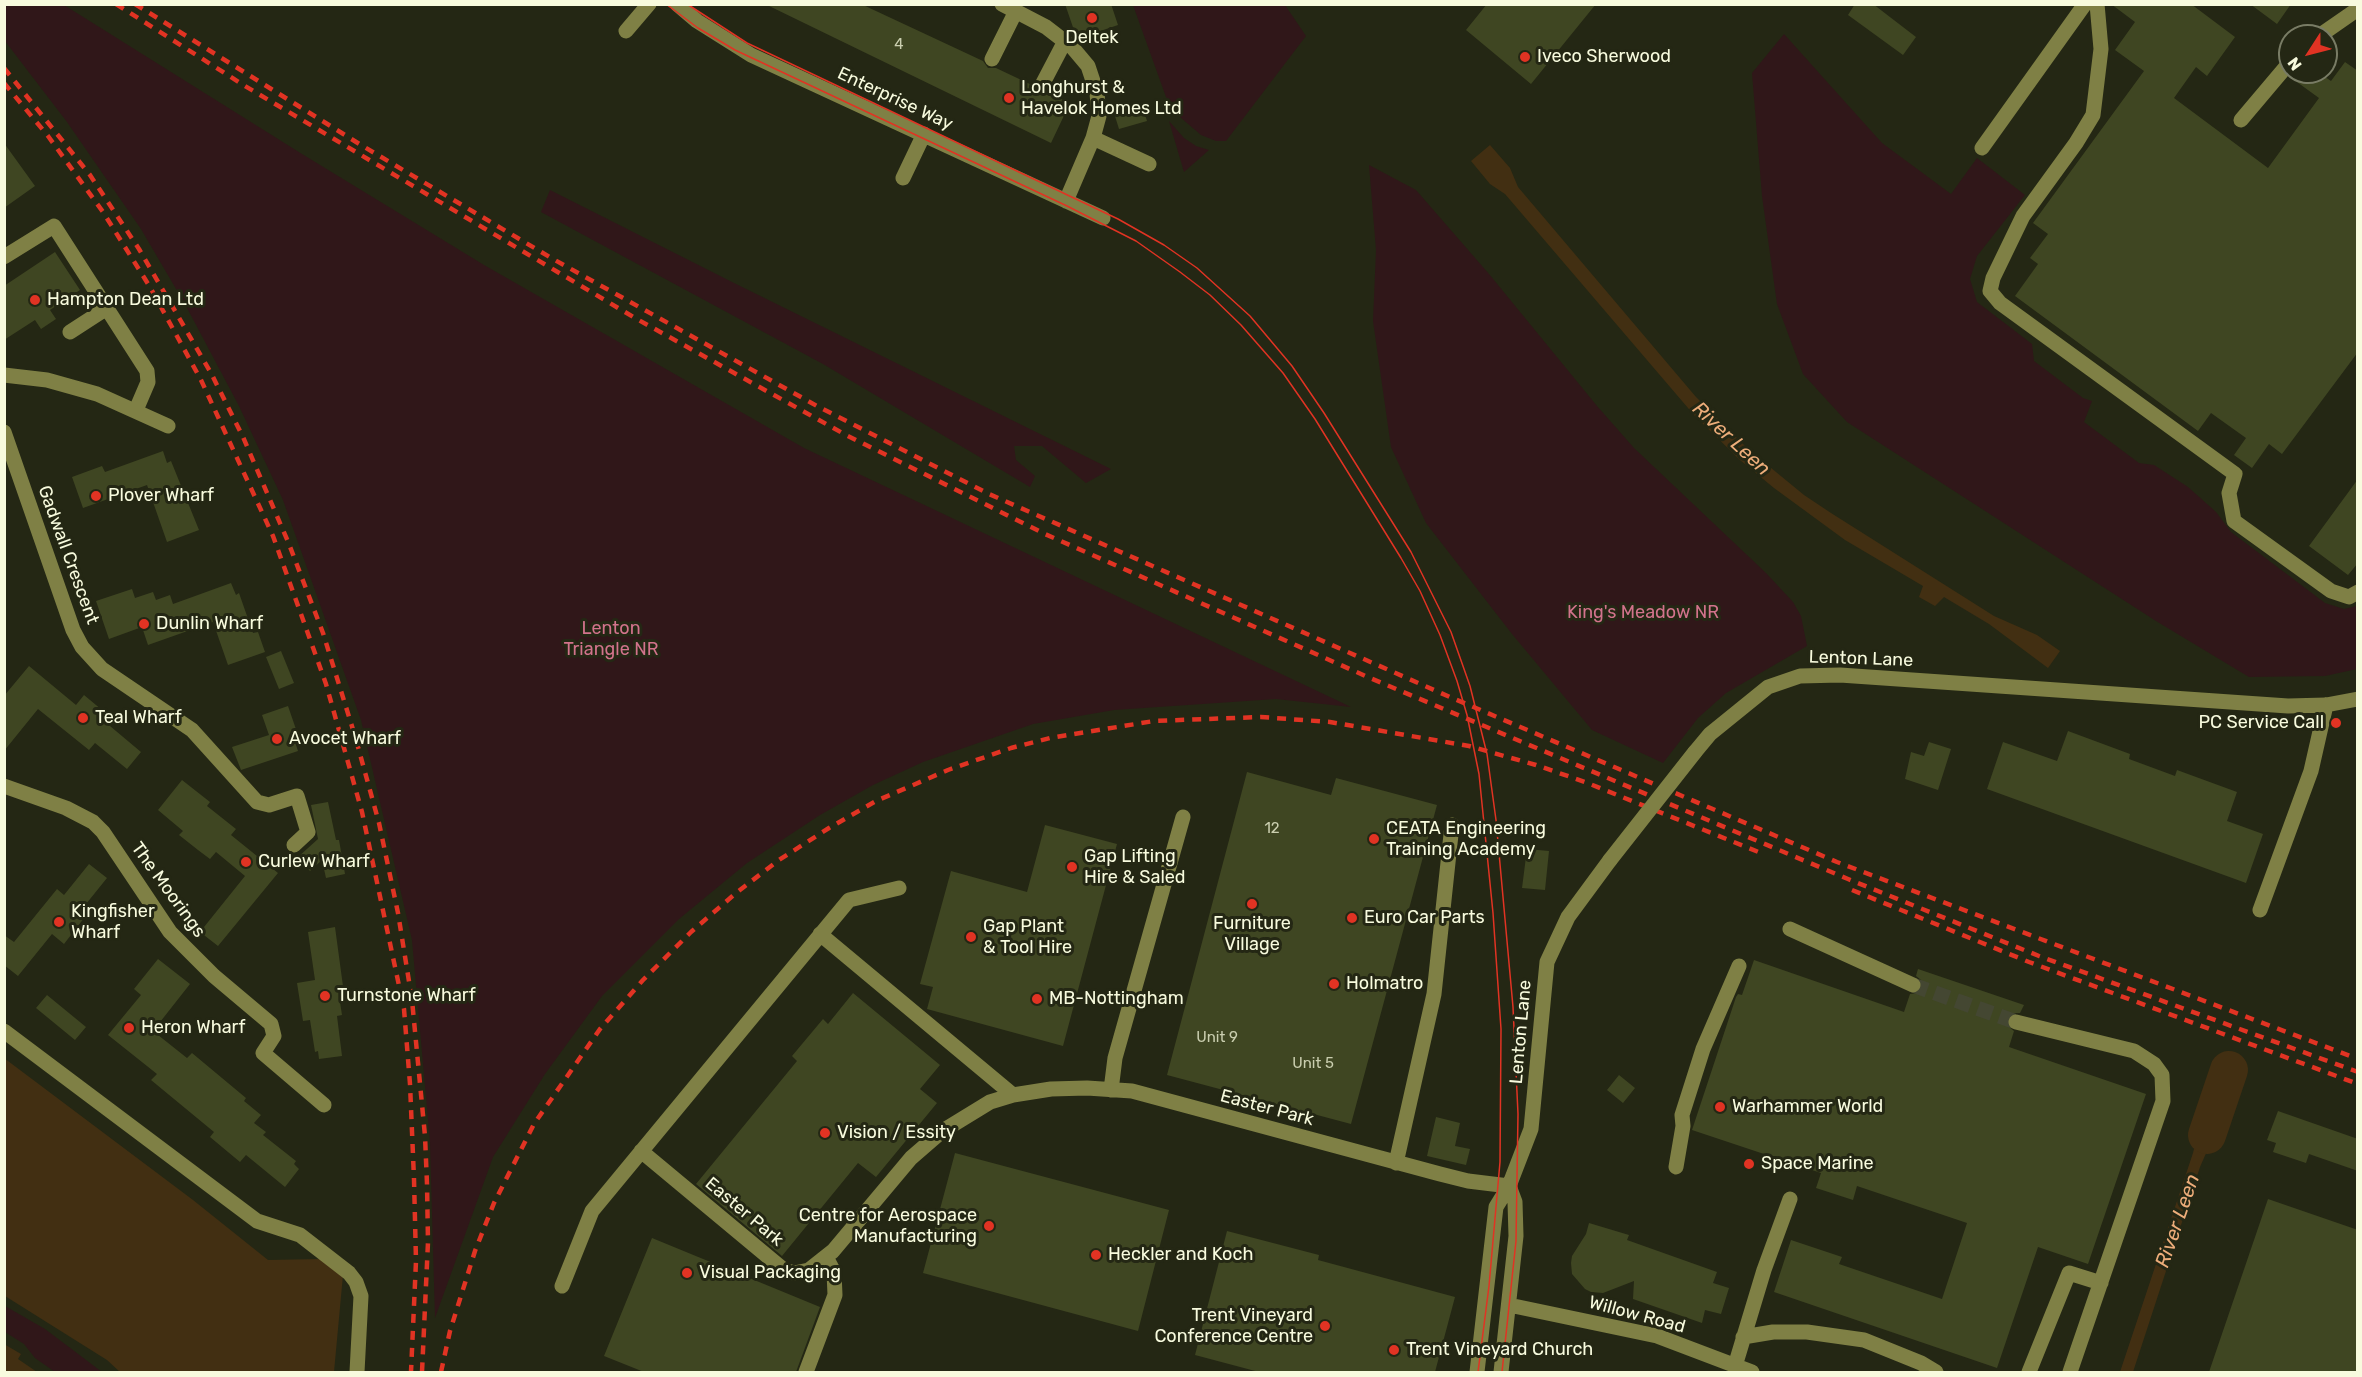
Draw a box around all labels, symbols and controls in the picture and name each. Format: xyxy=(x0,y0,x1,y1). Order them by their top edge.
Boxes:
marker: Deltek xyxy=(1085,11,1099,25)
north arrow xyxy=(2278,24,2338,84)
place label: Deltek xyxy=(1065,27,1119,49)
house number: 4 xyxy=(894,36,904,54)
place label: Iveco Sherwood xyxy=(1537,46,1671,68)
marker: Iveco Sherwood xyxy=(1518,50,1532,64)
text: N xyxy=(2284,53,2306,74)
street label: Enterprise Way xyxy=(834,63,956,135)
place label: Longhurst & Havelok Homes Ltd xyxy=(1021,77,1182,119)
marker: Longhurst & Havelok Homes Ltd xyxy=(1002,91,1016,105)
place label: Hampton Dean Ltd xyxy=(47,289,204,311)
marker: Hampton Dean Ltd xyxy=(28,293,42,307)
water label: River Leen xyxy=(1687,397,1775,481)
street label: Gadwall Crescent xyxy=(33,483,103,627)
place label: Plover Wharf xyxy=(108,485,214,507)
marker: Plover Wharf xyxy=(89,489,103,503)
park label: King's Meadow NR xyxy=(1567,602,1719,624)
place label: Dunlin Wharf xyxy=(156,613,263,635)
marker: Dunlin Wharf xyxy=(137,617,151,631)
park label: Lenton Triangle NR xyxy=(564,618,658,660)
street label: Lenton Lane xyxy=(1808,646,1914,672)
place label: Teal Wharf xyxy=(95,707,182,729)
marker: Teal Wharf xyxy=(76,711,90,725)
place label: PC Service Call xyxy=(2199,712,2324,734)
marker: PC Service Call xyxy=(2329,716,2343,730)
place label: Avocet Wharf xyxy=(289,728,401,750)
marker: Avocet Wharf xyxy=(270,732,284,746)
place label: CEATA Engineering Training Academy xyxy=(1386,818,1546,860)
house number: 12 xyxy=(1264,820,1280,838)
marker: CEATA Engineering Training Academy xyxy=(1367,832,1381,846)
street label: The Moorings xyxy=(126,838,210,942)
place label: Gap Lifting Hire & Saled xyxy=(1084,846,1186,888)
place label: Curlew Wharf xyxy=(258,851,370,873)
marker: Curlew Wharf xyxy=(239,855,253,869)
marker: Gap Lifting Hire & Saled xyxy=(1065,860,1079,874)
marker: Furniture Village xyxy=(1245,897,1259,911)
place label: Kingfisher Wharf xyxy=(71,901,155,944)
place label: Euro Car Parts xyxy=(1364,907,1485,929)
marker: Euro Car Parts xyxy=(1345,911,1359,925)
place label: Furniture Village xyxy=(1213,913,1291,956)
marker: Kingfisher Wharf xyxy=(52,915,66,929)
place label: Gap Plant & Tool Hire xyxy=(983,916,1072,958)
marker: Gap Plant & Tool Hire xyxy=(964,930,978,944)
place label: Holmatro xyxy=(1346,973,1423,995)
marker: Holmatro xyxy=(1327,977,1341,991)
street label: Lenton Lane xyxy=(1506,979,1536,1085)
place label: Turnstone Wharf xyxy=(337,985,476,1007)
place label: MB-Nottingham xyxy=(1049,988,1184,1010)
marker: Turnstone Wharf xyxy=(318,989,332,1003)
marker: MB-Nottingham xyxy=(1030,992,1044,1006)
place label: Heron Wharf xyxy=(141,1017,245,1039)
marker: Heron Wharf xyxy=(122,1021,136,1035)
house number: Unit 9 xyxy=(1196,1029,1238,1047)
house number: Unit 5 xyxy=(1292,1055,1334,1073)
street label: Easter Park xyxy=(1218,1085,1316,1131)
place label: Warhammer World xyxy=(1732,1096,1883,1118)
marker: Warhammer World xyxy=(1713,1100,1727,1114)
place label: Vision / Essity xyxy=(837,1122,956,1144)
marker: Vision / Essity xyxy=(818,1126,832,1140)
place label: Space Marine xyxy=(1761,1153,1874,1175)
marker: Space Marine xyxy=(1742,1157,1756,1171)
water label: River Leen xyxy=(2151,1171,2205,1271)
street label: Easter Park xyxy=(700,1173,788,1251)
place label: Centre for Aerospace Manufacturing xyxy=(799,1205,977,1248)
marker: Centre for Aerospace Manufacturing xyxy=(982,1219,996,1233)
place label: Heckler and Koch xyxy=(1108,1244,1253,1266)
marker: Heckler and Koch xyxy=(1089,1248,1103,1262)
place label: Visual Packaging xyxy=(699,1262,841,1284)
marker: Visual Packaging xyxy=(680,1266,694,1280)
street label: Willow Road xyxy=(1586,1292,1688,1338)
place label: Trent Vineyard Conference Centre xyxy=(1154,1305,1313,1348)
marker: Trent Vineyard Conference Centre xyxy=(1318,1319,1332,1333)
place label: Trent Vineyard Church xyxy=(1406,1339,1593,1361)
marker: Trent Vineyard Church xyxy=(1387,1343,1401,1357)

